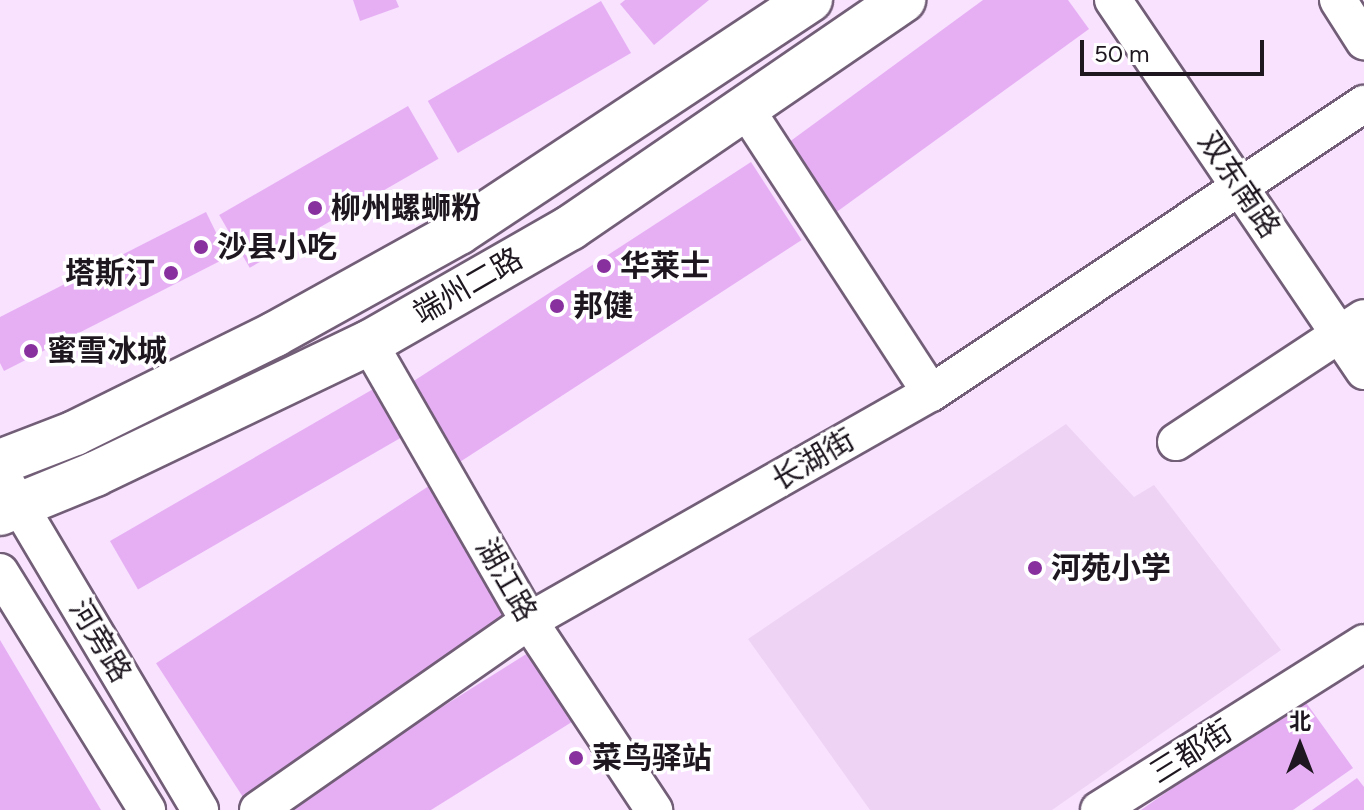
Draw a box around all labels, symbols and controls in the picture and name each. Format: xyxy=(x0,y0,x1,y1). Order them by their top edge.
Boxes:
scale bar xyxy=(1084,24,1268,74)
text: 50 m xyxy=(1094,39,1150,68)
street label: 双东南路 xyxy=(1191,125,1287,245)
place label: 柳州螺蛳粉 xyxy=(331,190,481,226)
marker: 柳州螺蛳粉 xyxy=(306,199,324,217)
place label: 沙县小吃 xyxy=(217,229,337,265)
marker: 沙县小吃 xyxy=(192,238,210,256)
street label: 端州二路 xyxy=(407,240,529,332)
place label: 华莱士 xyxy=(620,248,710,284)
place label: 塔斯汀 xyxy=(65,255,155,291)
marker: 华莱士 xyxy=(595,257,613,275)
marker: 塔斯汀 xyxy=(162,264,180,282)
place label: 邦健 xyxy=(573,288,633,324)
marker: 邦健 xyxy=(548,297,566,315)
place label: 蜜雪冰城 xyxy=(47,333,167,369)
marker: 蜜雪冰城 xyxy=(22,342,40,360)
street label: 长湖街 xyxy=(765,422,861,498)
street label: 湖江路 xyxy=(468,532,544,628)
place label: 河苑小学 xyxy=(1051,550,1171,586)
marker: 河苑小学 xyxy=(1026,559,1044,577)
street label: 河旁路 xyxy=(61,593,139,689)
north arrow xyxy=(1260,706,1340,786)
text: 北 xyxy=(1289,708,1311,735)
street label: 三都街 xyxy=(1143,713,1239,791)
place label: 菜鸟驿站 xyxy=(592,740,712,776)
marker: 菜鸟驿站 xyxy=(567,749,585,767)

